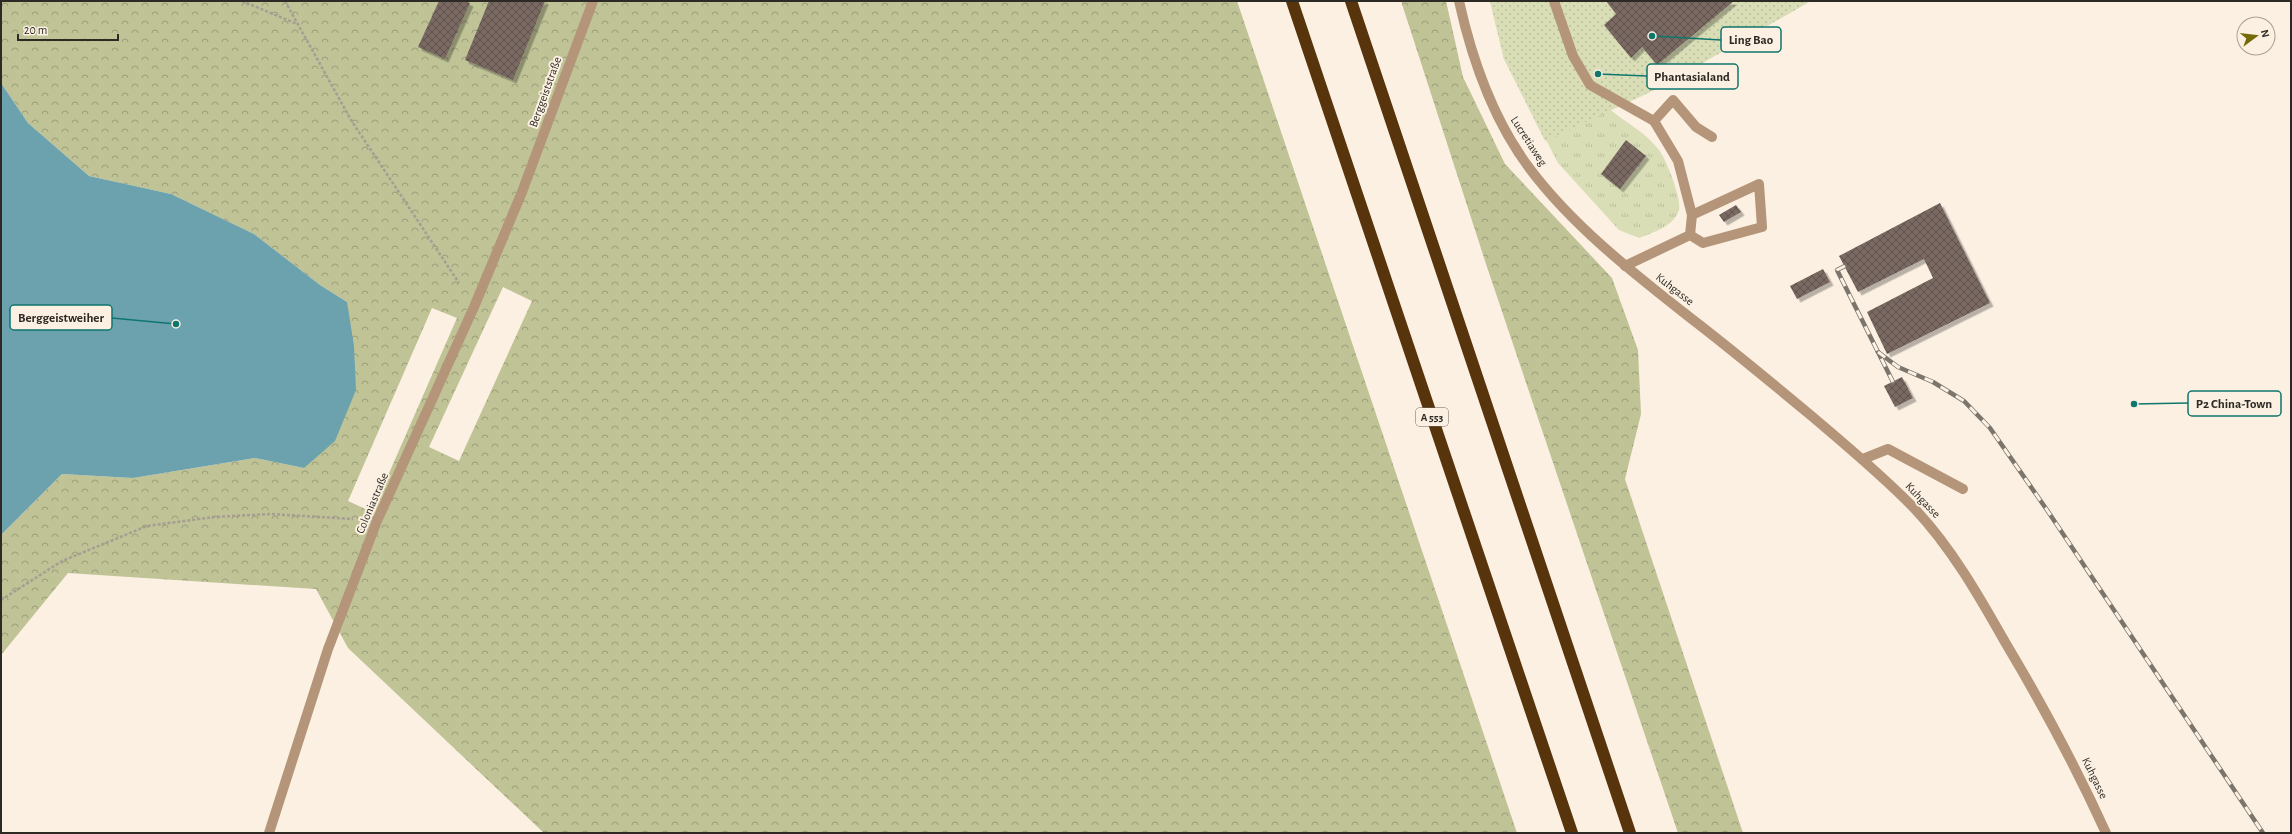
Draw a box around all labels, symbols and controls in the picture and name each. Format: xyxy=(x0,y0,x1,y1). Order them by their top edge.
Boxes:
scale bar xyxy=(18,16,118,42)
north arrow xyxy=(2236,16,2276,56)
text: 20 m xyxy=(24,24,47,36)
callout: Ling Bao xyxy=(1721,27,1781,52)
text: N xyxy=(2259,28,2271,39)
text: Ling Bao xyxy=(1729,34,1774,47)
street label: Berggeiststraße xyxy=(527,55,563,129)
callout: Phantasialand xyxy=(1647,64,1738,89)
text: Phantasialand xyxy=(1654,71,1730,84)
street label: Lucretiaweg xyxy=(1509,114,1549,168)
street label: Kuhgasse xyxy=(1654,271,1696,307)
callout: Berggeistweiher xyxy=(10,305,112,330)
text: Berggeistweiher xyxy=(18,312,104,325)
callout: P2 China-Town xyxy=(2188,391,2281,416)
text: P2 China-Town xyxy=(2196,398,2272,411)
road number: A 553 xyxy=(1416,408,1448,426)
street label: Coloniastraße xyxy=(354,471,390,535)
street label: Kuhgasse xyxy=(1903,480,1943,520)
street label: Kuhgasse xyxy=(2080,755,2110,801)

